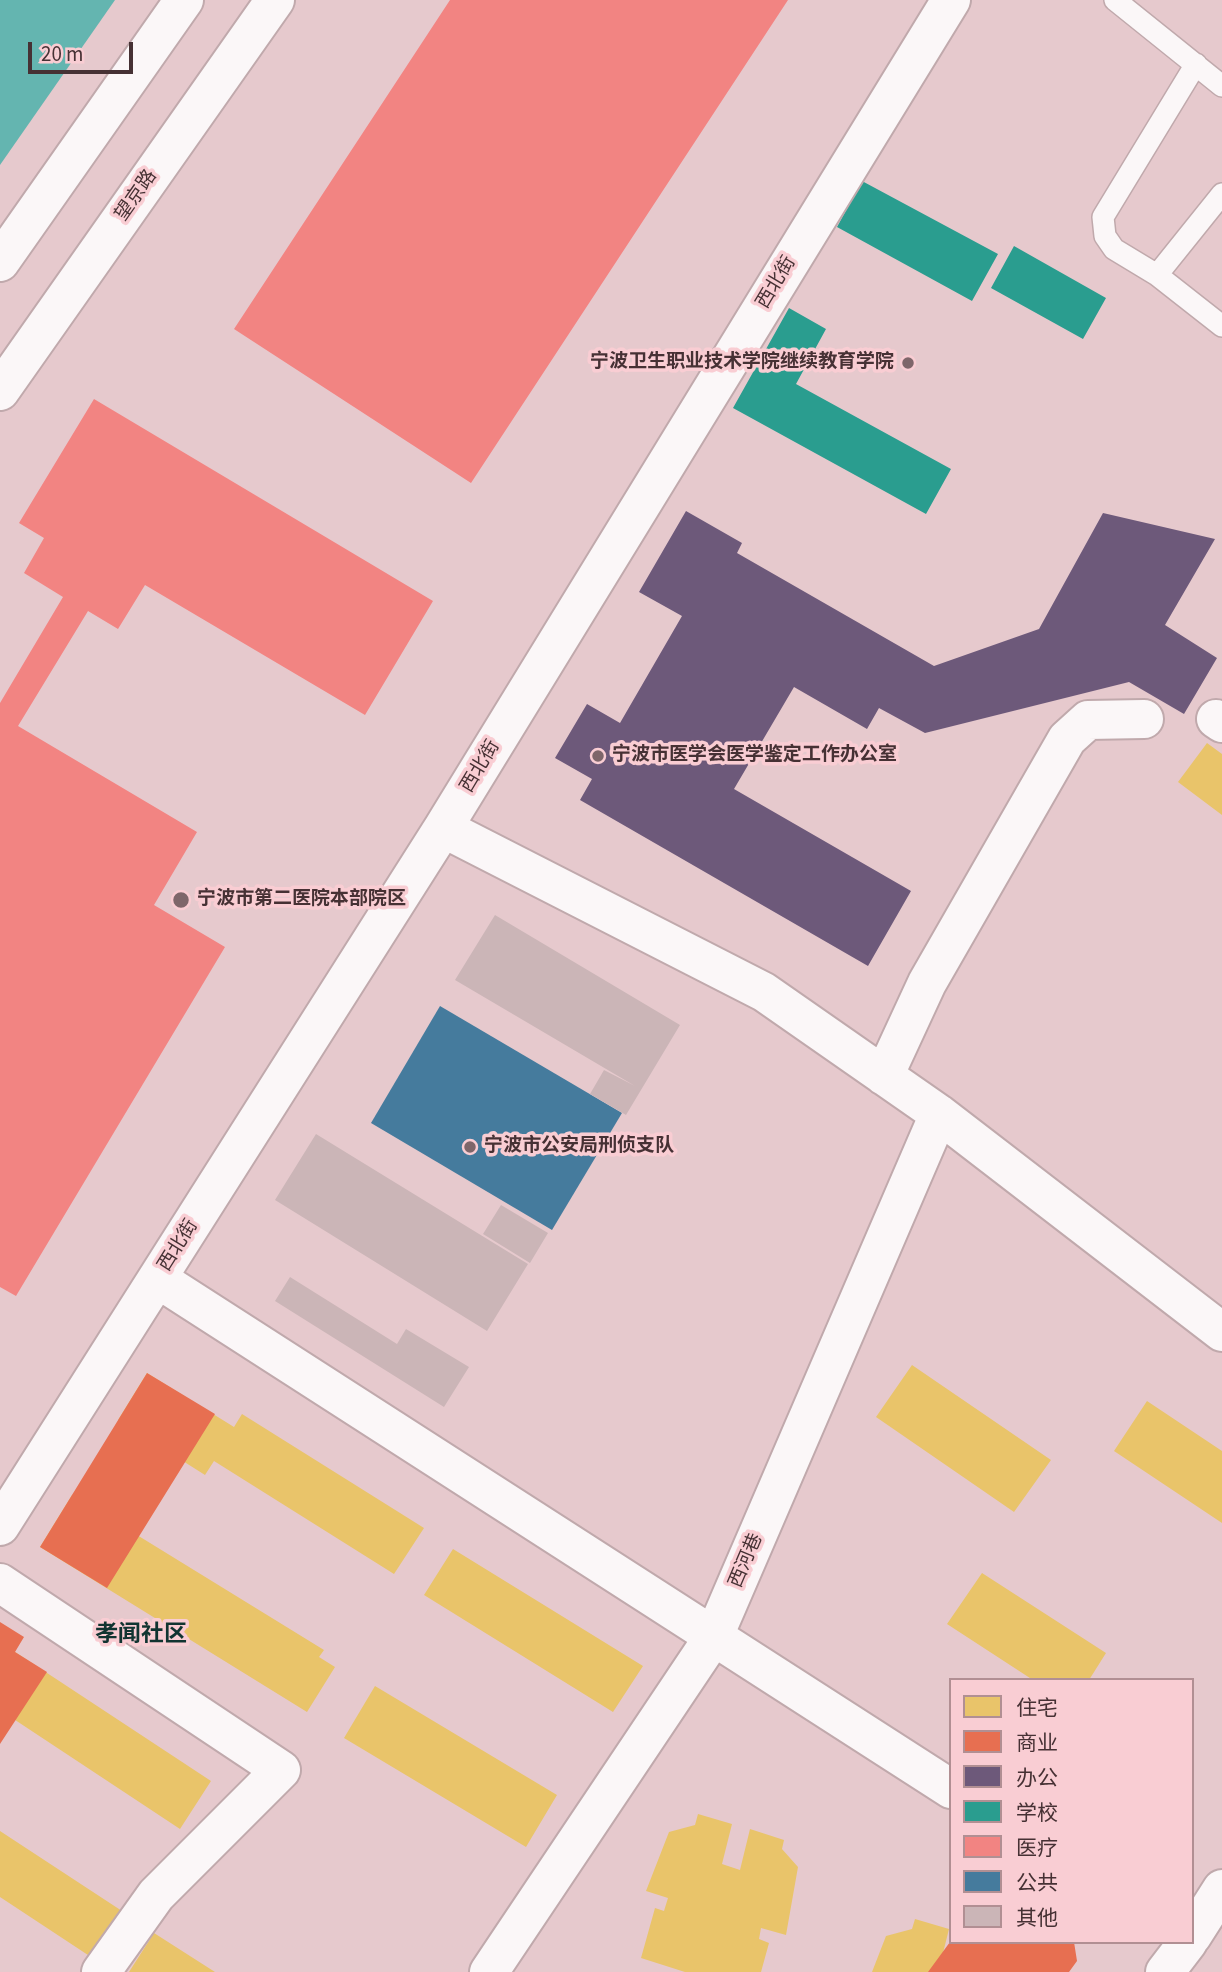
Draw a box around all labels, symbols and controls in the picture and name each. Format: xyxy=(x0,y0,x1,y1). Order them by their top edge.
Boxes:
scale bar xyxy=(32,28,136,72)
text: 20 m xyxy=(41,39,83,69)
street label: 望京路 xyxy=(111,166,163,226)
street label: 西北街 xyxy=(753,253,801,313)
place label: 宁波卫生职业技术学院继续教育学院 xyxy=(590,352,894,374)
marker: 宁波卫生职业技术学院继续教育学院 xyxy=(900,355,916,371)
street label: 西北街 xyxy=(457,737,505,797)
place label: 宁波市医学会医学鉴定工作办公室 xyxy=(612,745,897,767)
marker: 宁波市医学会医学鉴定工作办公室 xyxy=(590,748,606,764)
place label: 宁波市第二医院本部院区 xyxy=(197,889,406,911)
marker: 宁波市第二医院本部院区 xyxy=(171,890,191,910)
place label: 宁波市公安局刑侦支队 xyxy=(484,1136,674,1158)
marker: 宁波市公安局刑侦支队 xyxy=(462,1139,478,1155)
street label: 西北街 xyxy=(154,1216,204,1276)
street label: 西河巷 xyxy=(725,1530,769,1592)
district label: 孝闻社区 xyxy=(95,1622,187,1650)
legend xyxy=(949,1678,1194,1944)
text: 住宅 xyxy=(1016,1693,1058,1723)
text: 商业 xyxy=(1016,1728,1058,1758)
text: 办公 xyxy=(1016,1763,1058,1793)
text: 学校 xyxy=(1016,1798,1058,1828)
text: 医疗 xyxy=(1016,1833,1058,1863)
text: 公共 xyxy=(1016,1868,1058,1898)
text: 其他 xyxy=(1016,1903,1058,1933)

